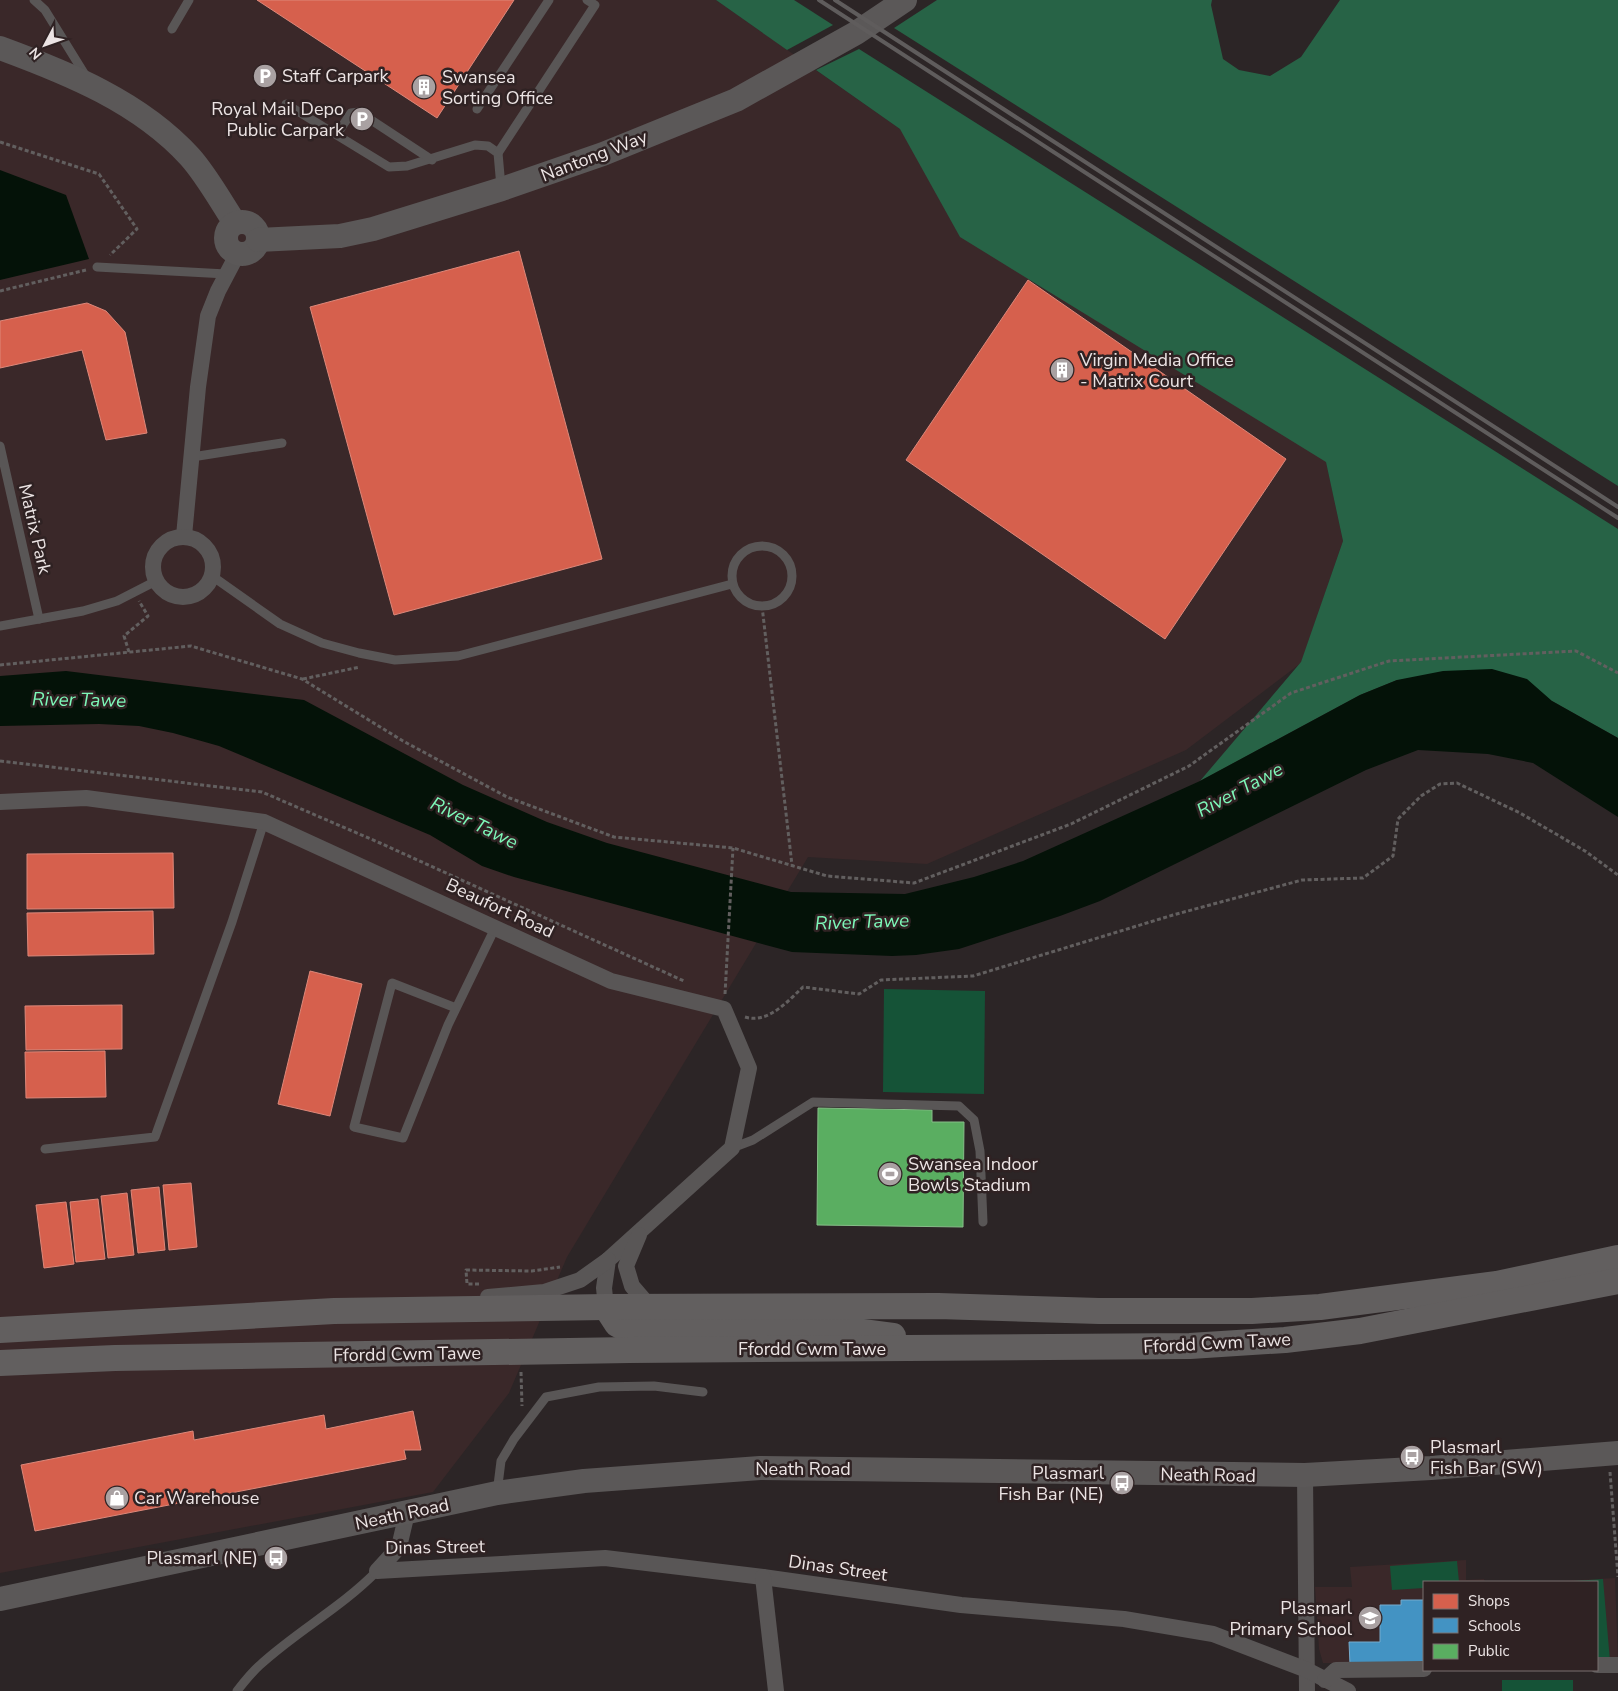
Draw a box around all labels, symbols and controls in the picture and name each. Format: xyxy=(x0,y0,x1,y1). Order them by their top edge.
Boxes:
north arrow xyxy=(20,20,70,70)
text: N xyxy=(25,43,46,63)
parking icon: Staff Carpark xyxy=(252,63,278,89)
place label: Staff Carpark xyxy=(282,64,389,88)
place label: Swansea Sorting Office xyxy=(442,65,553,110)
building icon: Swansea Sorting Office xyxy=(411,74,437,100)
place label: Royal Mail Depo Public Carpark xyxy=(211,97,345,142)
parking icon: Royal Mail Depo Public Carpark xyxy=(349,106,375,132)
street label: Nantong Way xyxy=(537,124,651,187)
place label: Virgin Media Office - Matrix Court xyxy=(1079,348,1234,393)
building icon: Virgin Media Office - Matrix Court xyxy=(1049,357,1075,383)
street label: Matrix Park xyxy=(13,482,57,577)
water label: River Tawe xyxy=(32,686,126,714)
water label: River Tawe xyxy=(1192,756,1288,824)
water label: River Tawe xyxy=(426,791,522,855)
street label: Beaufort Road xyxy=(442,872,558,944)
water label: River Tawe xyxy=(814,907,910,937)
place label: Swansea Indoor Bowls Stadium xyxy=(908,1152,1038,1197)
sports icon: Swansea Indoor Bowls Stadium xyxy=(877,1161,903,1187)
street label: Ffordd Cwm Tawe xyxy=(1143,1327,1291,1359)
street label: Ffordd Cwm Tawe xyxy=(738,1337,886,1361)
street label: Ffordd Cwm Tawe xyxy=(333,1341,481,1367)
place label: Plasmarl Fish Bar (SW) xyxy=(1430,1435,1543,1480)
bus stop icon: Plasmarl Fish Bar (SW) xyxy=(1399,1444,1425,1470)
street label: Neath Road xyxy=(755,1457,851,1481)
place label: Plasmarl Fish Bar (NE) xyxy=(998,1461,1105,1506)
street label: Neath Road xyxy=(1160,1462,1256,1488)
bus stop icon: Plasmarl Fish Bar (NE) xyxy=(1109,1470,1135,1496)
shop icon: Car Warehouse xyxy=(104,1485,130,1511)
place label: Car Warehouse xyxy=(134,1486,259,1510)
street label: Neath Road xyxy=(353,1492,451,1536)
street label: Dinas Street xyxy=(385,1534,486,1560)
bus stop icon: Plasmarl (NE) xyxy=(263,1545,289,1571)
place label: Plasmarl (NE) xyxy=(146,1546,258,1570)
street label: Dinas Street xyxy=(787,1549,890,1587)
legend xyxy=(1423,1581,1598,1671)
text: Shops xyxy=(1468,1591,1510,1611)
place label: Plasmarl Primary School xyxy=(1229,1596,1353,1641)
school or university icon: Plasmarl Primary School xyxy=(1357,1605,1383,1631)
text: Schools xyxy=(1468,1616,1521,1636)
text: Public xyxy=(1468,1641,1509,1661)

